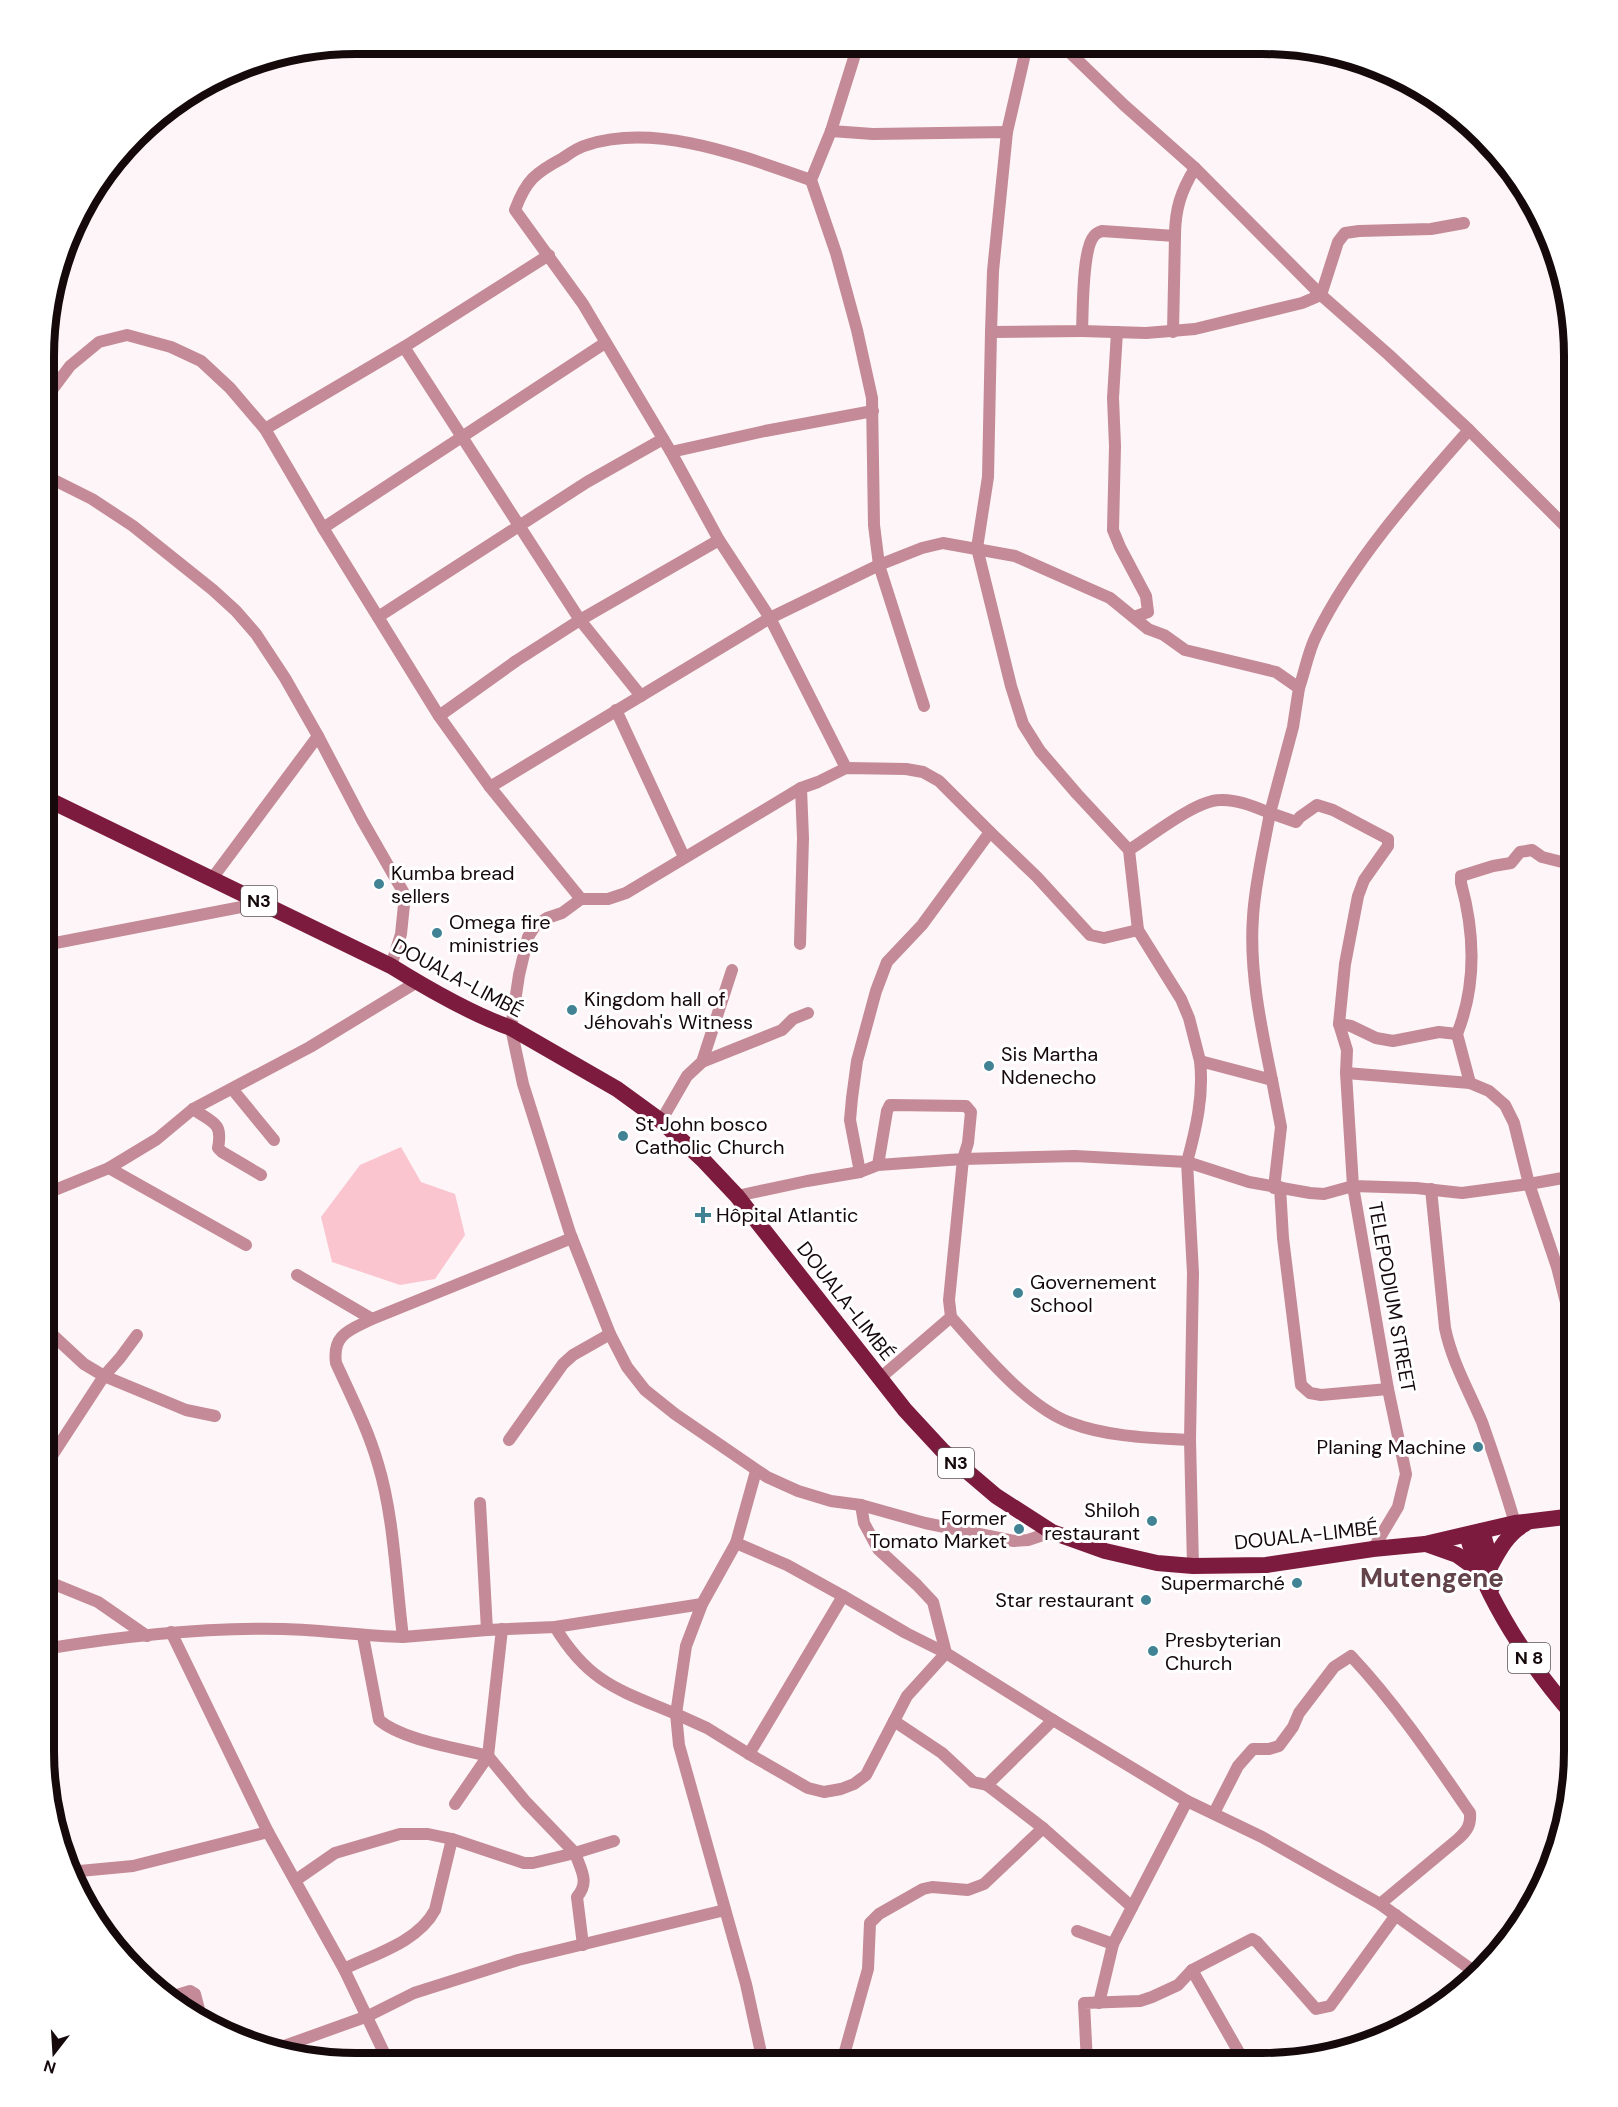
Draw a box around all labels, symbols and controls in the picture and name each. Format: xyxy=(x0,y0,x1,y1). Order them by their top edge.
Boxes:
place label: Kumba bread sellers xyxy=(391,860,515,909)
marker: Kumba bread sellers xyxy=(372,877,386,891)
road number: N3 xyxy=(241,886,277,916)
place label: Omega fire ministries xyxy=(449,909,551,958)
marker: Omega fire ministries xyxy=(430,926,444,940)
street label: DOUALA-LIMBÉ xyxy=(388,933,528,1023)
place label: Kingdom hall of Jéhovah's Witness xyxy=(584,986,753,1035)
marker: Kingdom hall of Jéhovah's Witness xyxy=(565,1003,579,1017)
place label: Sis Martha Ndenecho xyxy=(1001,1041,1098,1090)
marker: Sis Martha Ndenecho xyxy=(982,1059,996,1073)
place label: St John bosco Catholic Church xyxy=(635,1111,784,1160)
marker: St John bosco Catholic Church xyxy=(616,1129,630,1143)
street label: TELEPODIUM STREET xyxy=(1362,1200,1422,1394)
place label: Hôpital Atlantic xyxy=(716,1202,858,1228)
marker: Hôpital Atlantic xyxy=(694,1206,712,1224)
street label: DOUALA-LIMBÉ xyxy=(791,1236,901,1366)
place label: Governement School xyxy=(1030,1269,1157,1318)
marker: Governement School xyxy=(1011,1286,1025,1300)
place label: Planing Machine xyxy=(1317,1434,1466,1460)
marker: Planing Machine xyxy=(1471,1440,1485,1454)
road number: N3 xyxy=(938,1448,974,1478)
place label: Shiloh restaurant xyxy=(1044,1497,1140,1546)
place label: Former Tomato Market xyxy=(869,1505,1007,1554)
marker: Shiloh restaurant xyxy=(1145,1514,1159,1528)
street label: DOUALA-LIMBÉ xyxy=(1233,1515,1379,1555)
marker: Former Tomato Market xyxy=(1012,1522,1026,1536)
district label: Mutengene xyxy=(1360,1561,1504,1595)
place label: Supermarché xyxy=(1161,1570,1285,1596)
marker: Supermarché xyxy=(1290,1576,1304,1590)
place label: Star restaurant xyxy=(995,1587,1134,1613)
marker: Star restaurant xyxy=(1139,1593,1153,1607)
place label: Presbyterian Church xyxy=(1165,1627,1281,1676)
road number: N 8 xyxy=(1508,1643,1550,1673)
marker: Presbyterian Church xyxy=(1146,1644,1160,1658)
north arrow xyxy=(24,2023,84,2083)
text: N xyxy=(41,2055,58,2079)

